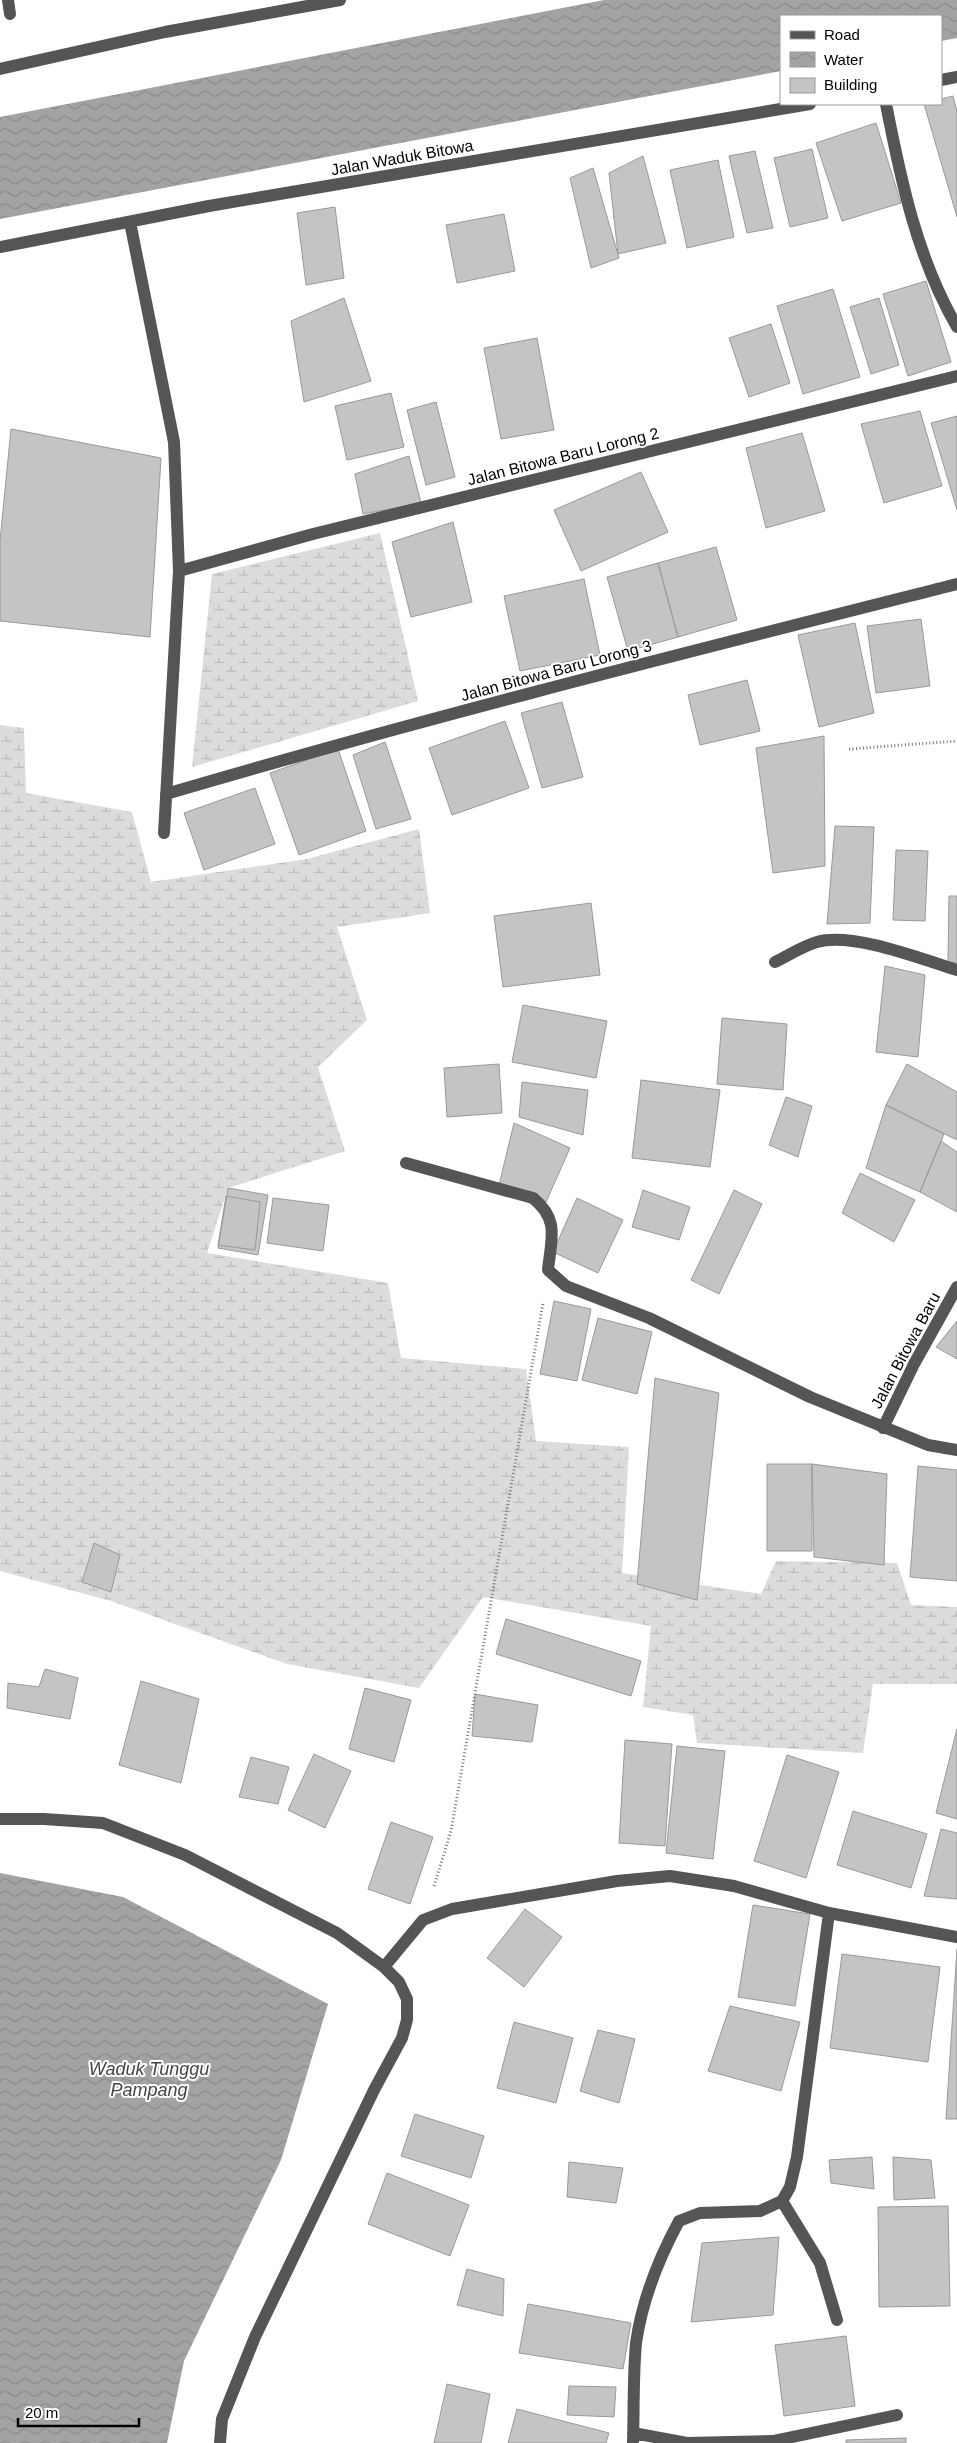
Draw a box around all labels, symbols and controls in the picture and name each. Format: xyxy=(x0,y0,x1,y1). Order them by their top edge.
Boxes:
legend xyxy=(780,15,942,105)
text: Road xyxy=(824,26,860,43)
text: Water xyxy=(824,51,863,68)
text: Building xyxy=(824,76,877,93)
street label: Jalan Waduk Bitowa xyxy=(330,137,475,178)
street label: Jalan Bitowa Baru Lorong 2 xyxy=(466,424,661,489)
street label: Jalan Bitowa Baru Lorong 3 xyxy=(459,637,653,704)
street label: Jalan Bitowa Baru xyxy=(868,1289,943,1411)
water label: Waduk Tunggu Pampang xyxy=(89,2059,209,2100)
scale bar xyxy=(18,2396,139,2428)
text: 20 m xyxy=(25,2404,58,2421)

